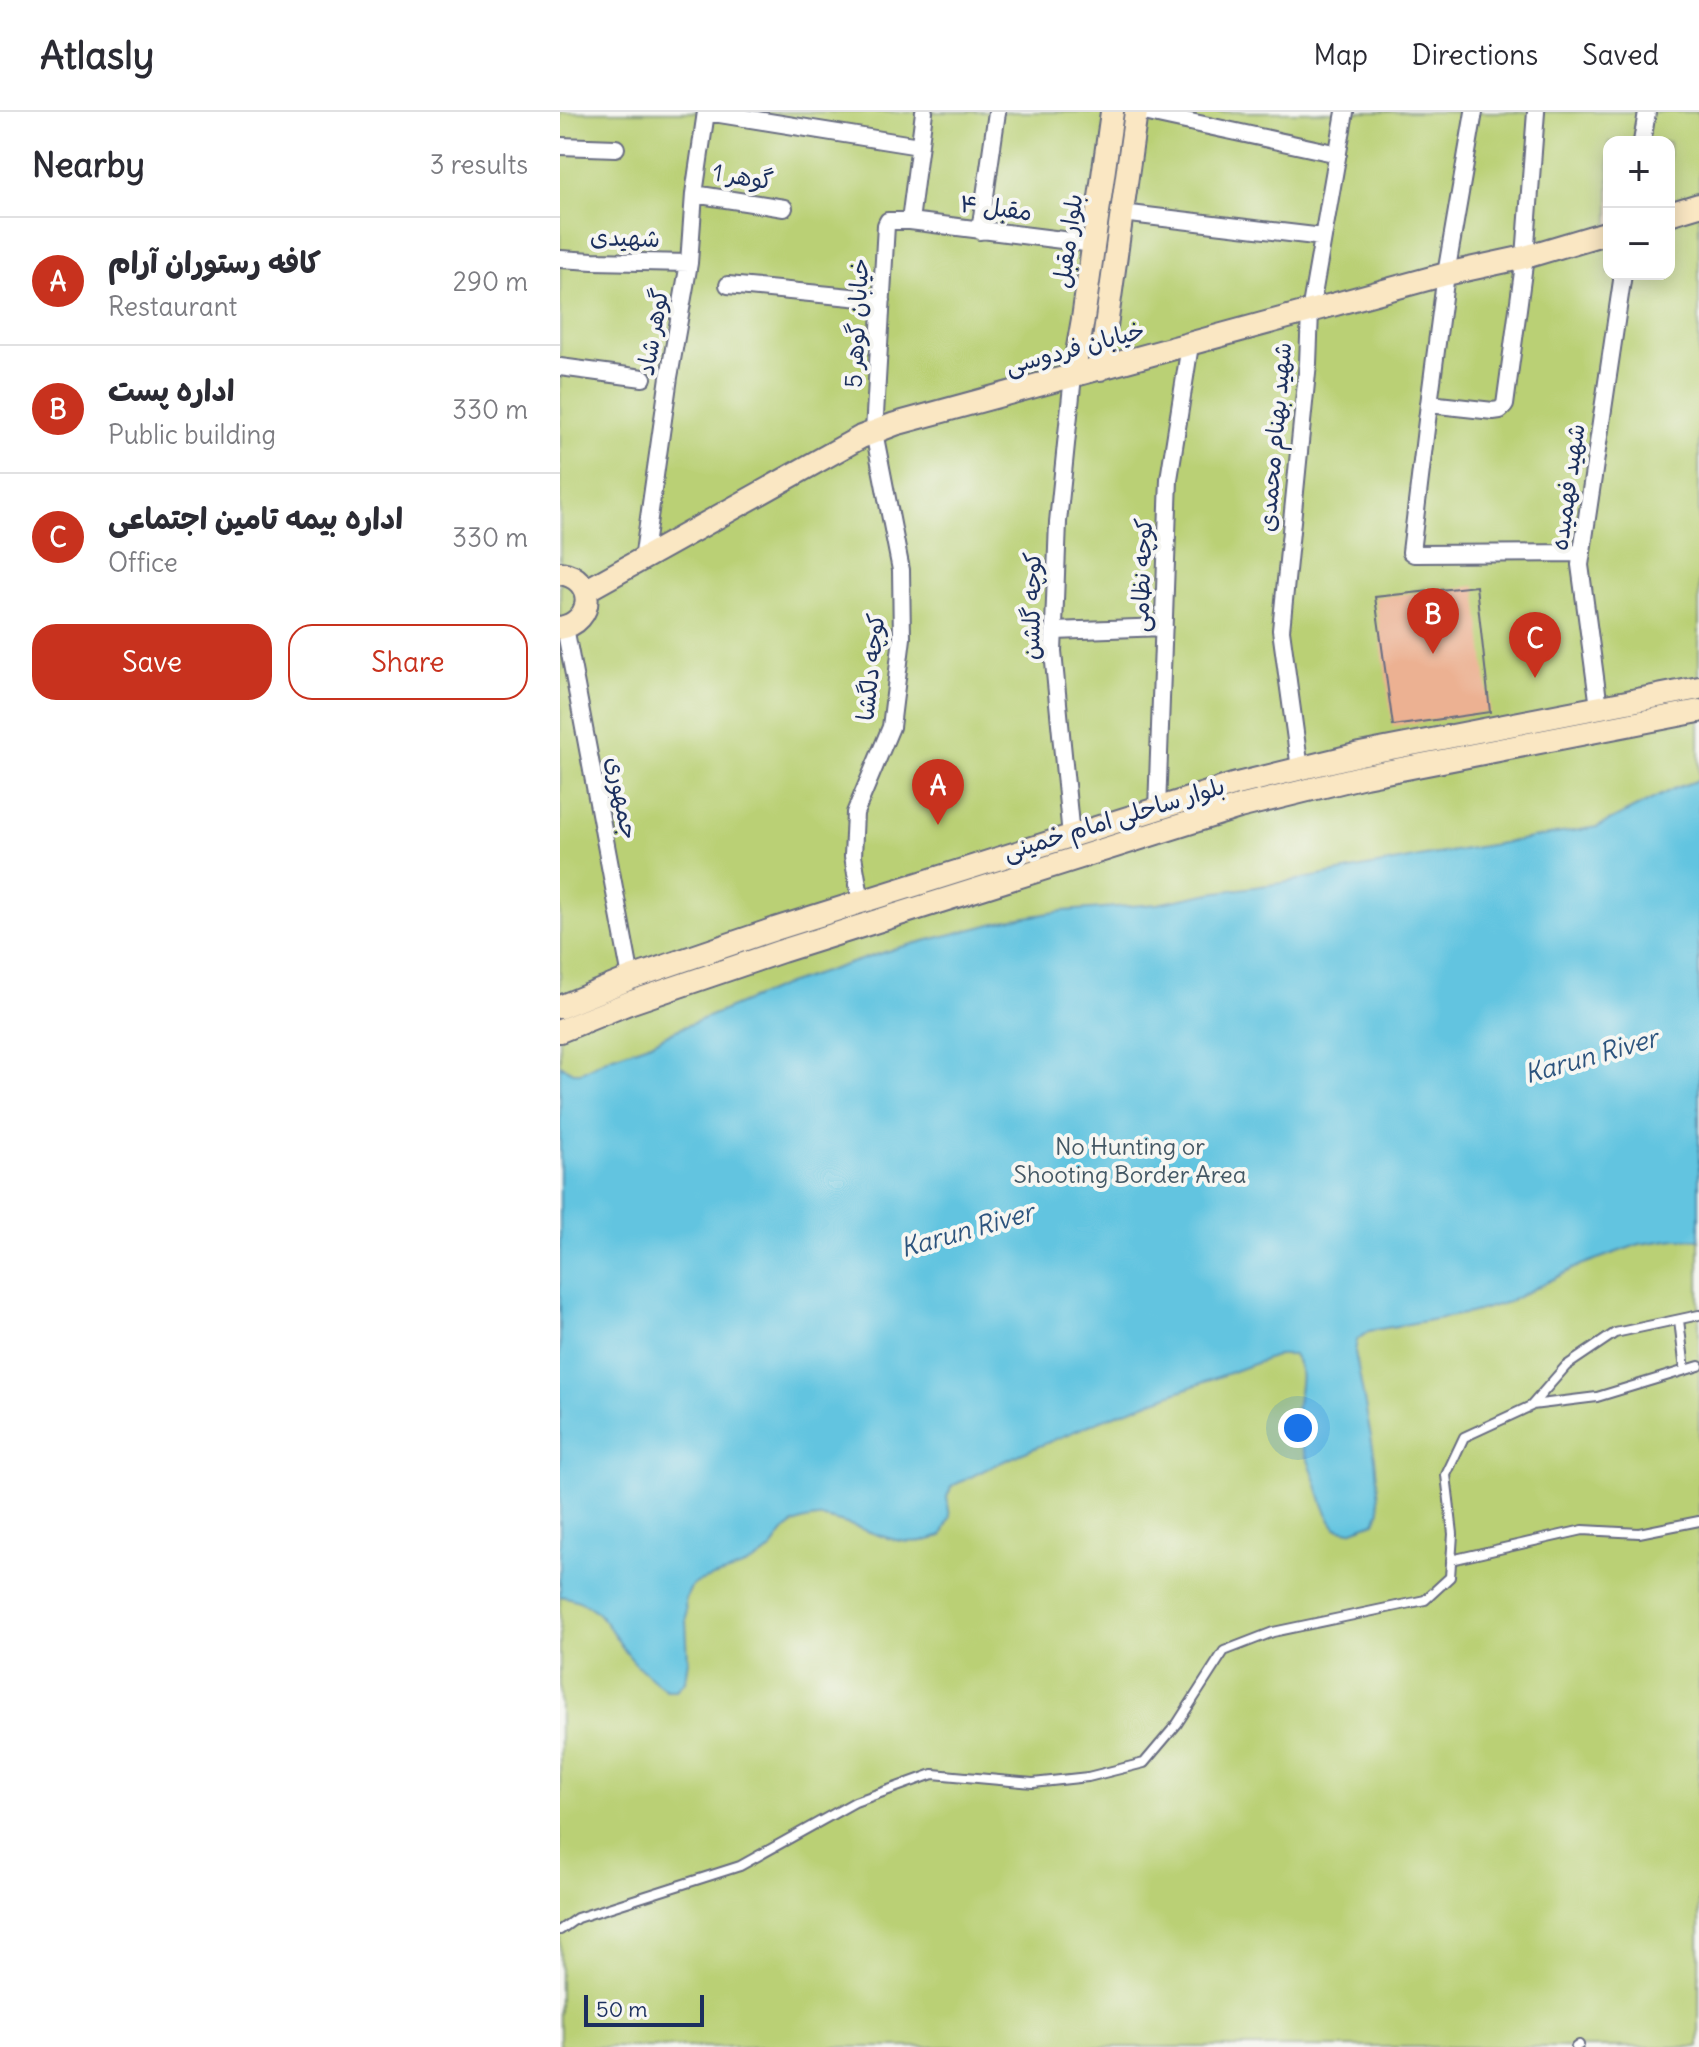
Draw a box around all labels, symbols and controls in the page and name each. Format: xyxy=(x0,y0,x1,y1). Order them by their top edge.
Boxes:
text: Atlasly xyxy=(40,32,154,79)
text: Map xyxy=(1313,37,1368,73)
text: Directions xyxy=(1412,37,1538,73)
text: Saved xyxy=(1582,37,1659,73)
map controls xyxy=(1603,136,1675,280)
button: + xyxy=(1603,136,1675,208)
text: Nearby xyxy=(32,143,145,186)
text: 3 results xyxy=(430,148,528,181)
street label: گوهر 1 xyxy=(711,156,775,197)
street label: مقبل ۴ xyxy=(958,188,1034,226)
street label: بلوار مقبل xyxy=(1046,192,1089,290)
button: − xyxy=(1603,208,1675,280)
street label: شهیدی xyxy=(590,221,661,253)
text: کافه رستوران آرام xyxy=(108,243,321,281)
street label: خیابان گوهر 5 xyxy=(838,257,875,389)
text: A xyxy=(50,265,66,298)
text: 290 m xyxy=(453,265,528,298)
street label: گوهر شاد xyxy=(630,286,675,378)
text: Restaurant xyxy=(108,290,237,323)
street label: خیابان فردوسی xyxy=(1002,314,1148,381)
street label: شهید بهنام محمدی xyxy=(1251,341,1302,533)
text: اداره پست xyxy=(108,371,234,409)
text: B xyxy=(49,393,67,426)
text: 330 m xyxy=(452,393,528,426)
text: Public building xyxy=(108,418,276,451)
street label: شهید فهمیده xyxy=(1543,422,1591,552)
text: اداره بیمه تامین اجتماعی xyxy=(108,499,403,537)
street label: کوچه نظامی xyxy=(1124,517,1159,633)
text: C xyxy=(49,521,67,554)
text: 330 m xyxy=(452,521,528,554)
text: Office xyxy=(108,546,178,579)
street label: کوچه گلشن xyxy=(1015,552,1048,660)
pin: B xyxy=(1407,588,1459,654)
street label: کوچه دلگشا xyxy=(849,612,892,722)
pin: C xyxy=(1509,612,1561,678)
button: Save xyxy=(32,624,272,700)
button: Share xyxy=(288,624,528,700)
street label: جمهوری xyxy=(598,754,646,842)
pin: A xyxy=(912,759,964,825)
street label: بلوار ساحلی امام خمینی xyxy=(999,770,1229,870)
water label: Karun River xyxy=(1520,1020,1665,1090)
park label: No Hunting or Shooting Border Area xyxy=(1014,1131,1246,1189)
water label: Karun River xyxy=(896,1194,1041,1264)
your location xyxy=(1278,1408,1318,1448)
scale bar xyxy=(584,1991,704,2027)
text: 50 m xyxy=(596,1995,648,2023)

